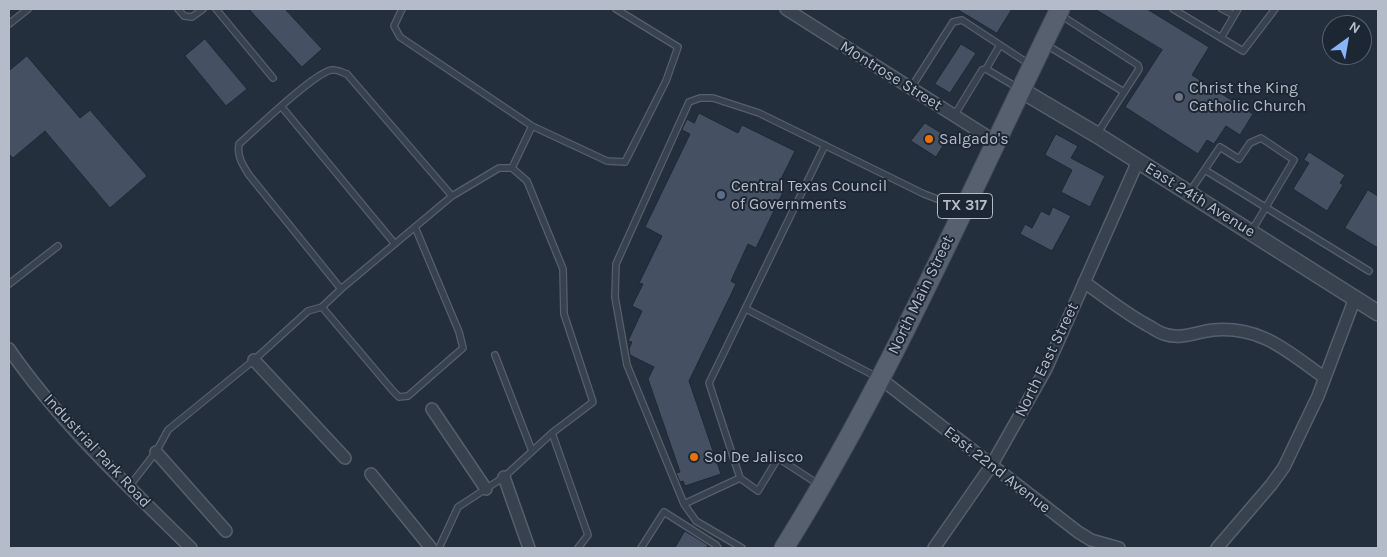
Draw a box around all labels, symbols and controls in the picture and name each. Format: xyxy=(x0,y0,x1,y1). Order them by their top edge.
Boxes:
north arrow xyxy=(1322,15,1372,65)
text: N xyxy=(1346,18,1363,38)
street label: Montrose Street xyxy=(836,37,946,115)
place label: Christ the King Catholic Church xyxy=(1189,78,1306,116)
marker: Christ the King Catholic Church xyxy=(1173,91,1185,103)
place label: Salgado's xyxy=(939,129,1009,149)
marker: Salgado's xyxy=(923,133,935,145)
street label: East 24th Avenue xyxy=(1141,158,1259,242)
place label: Central Texas Council of Governments xyxy=(731,176,887,214)
marker: Central Texas Council of Governments xyxy=(715,189,727,201)
road number: TX 317 xyxy=(938,194,992,218)
street label: North Main Street xyxy=(884,233,958,357)
street label: North East Street xyxy=(1011,300,1083,420)
street label: Industrial Park Road xyxy=(39,390,155,512)
street label: East 22nd Avenue xyxy=(940,422,1054,518)
place label: Sol De Jalisco xyxy=(704,447,803,467)
marker: Sol De Jalisco xyxy=(688,451,700,463)

